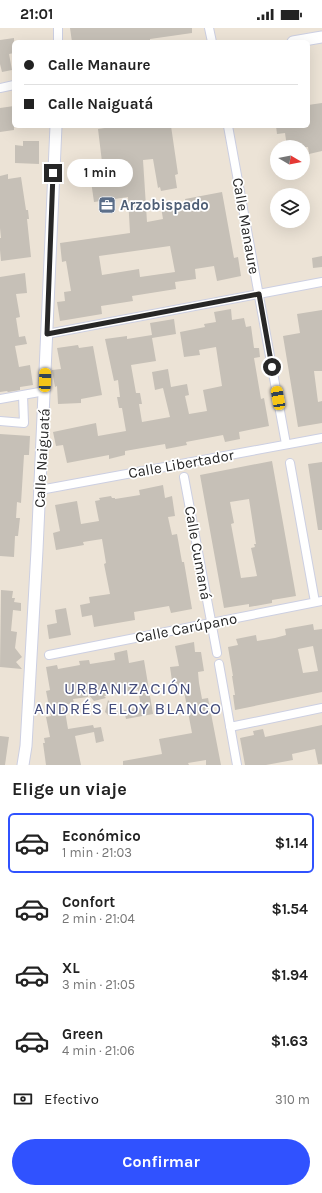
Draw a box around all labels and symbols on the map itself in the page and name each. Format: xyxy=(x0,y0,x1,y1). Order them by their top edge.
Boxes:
north arrow xyxy=(270,140,310,180)
callout: 1 min xyxy=(67,159,133,187)
route end xyxy=(44,164,62,182)
street label: Calle Manaure xyxy=(229,176,263,276)
office icon: Arzobispado xyxy=(97,195,117,215)
place label: Arzobispado xyxy=(120,196,209,214)
route start xyxy=(263,358,281,376)
car xyxy=(39,368,51,392)
car xyxy=(270,385,286,411)
street label: Calle Naiguatá xyxy=(30,408,54,508)
street label: Calle Libertador xyxy=(127,446,236,482)
street label: Calle Cumaná xyxy=(181,505,215,601)
street label: Calle Carúpano xyxy=(134,609,238,647)
district label: URBANIZACIÓN ANDRÉS ELOY BLANCO xyxy=(34,678,222,718)

